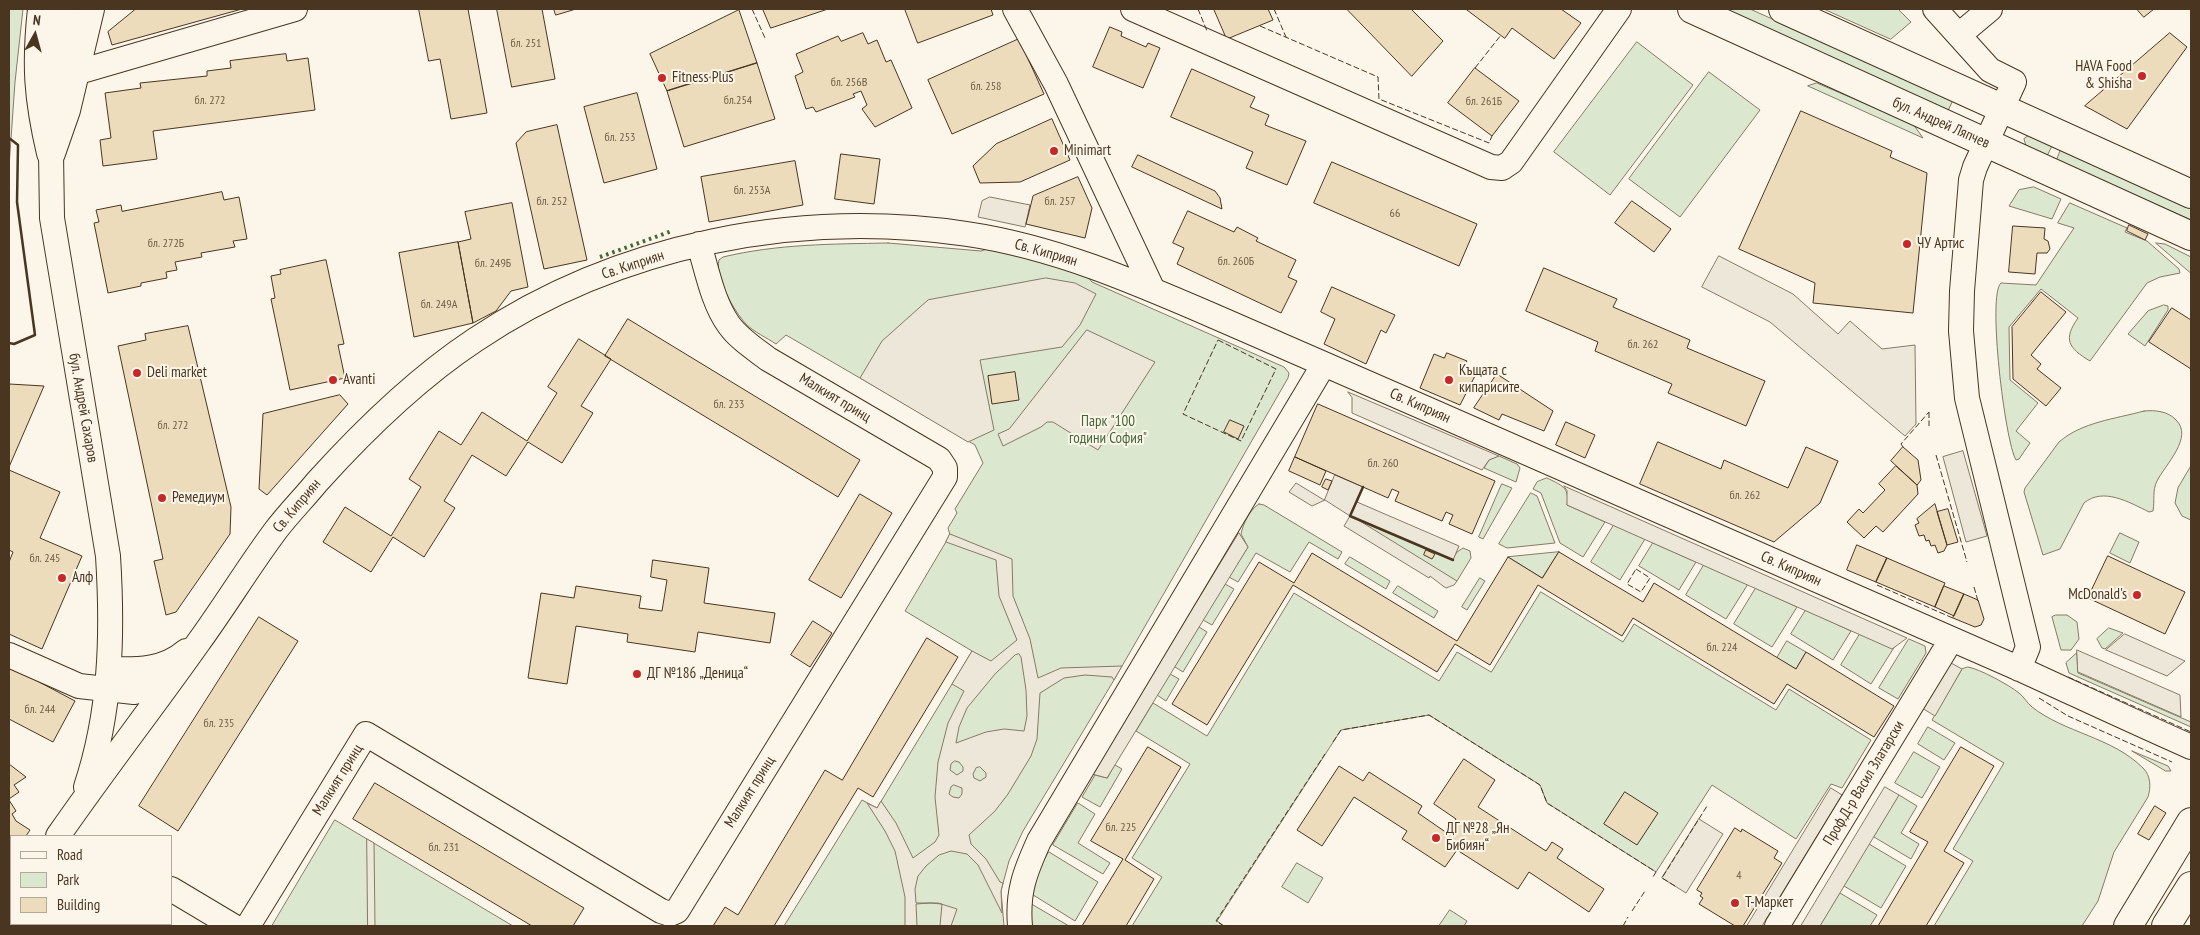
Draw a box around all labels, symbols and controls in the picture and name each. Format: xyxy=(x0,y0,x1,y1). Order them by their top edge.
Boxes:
north arrow xyxy=(10,10,60,60)
text: N xyxy=(32,11,42,30)
house number: бл. 251 xyxy=(511,37,541,51)
place label: HAVA Food & Shisha xyxy=(2075,58,2132,93)
place label: Fitness Plus xyxy=(672,69,734,87)
marker: HAVA Food & Shisha xyxy=(2136,70,2148,82)
marker: Fitness Plus xyxy=(656,72,668,84)
house number: бл. 256В xyxy=(831,76,867,90)
house number: бл. 258 xyxy=(971,80,1001,94)
house number: бл. 272 xyxy=(195,94,225,108)
house number: бл.254 xyxy=(724,94,752,108)
street label: бул. Андрей Ляпчев xyxy=(1890,94,1992,152)
house number: бл. 261Б xyxy=(1466,95,1502,109)
house number: бл. 253 xyxy=(605,131,635,145)
place label: Minimart xyxy=(1064,142,1111,160)
marker: Minimart xyxy=(1048,145,1060,157)
house number: бл. 253А xyxy=(734,184,770,198)
house number: бл. 252 xyxy=(537,195,567,209)
house number: бл. 257 xyxy=(1045,195,1075,209)
house number: 66 xyxy=(1390,207,1400,221)
street label: Св. Киприян xyxy=(1012,235,1080,271)
place label: ЧУ Артис xyxy=(1917,235,1964,253)
house number: бл. 272Б xyxy=(148,237,184,251)
marker: ЧУ Артис xyxy=(1901,238,1913,250)
street label: Св. Киприян xyxy=(599,246,667,284)
house number: бл. 260Б xyxy=(1218,255,1254,269)
house number: бл. 249Б xyxy=(475,257,511,271)
house number: бл. 249А xyxy=(421,298,457,312)
house number: бл. 262 xyxy=(1628,338,1658,352)
street label: бул. Андрей Сахаров xyxy=(65,352,101,464)
place label: Къщата с кипарисите xyxy=(1459,362,1520,397)
place label: Deli market xyxy=(147,364,207,382)
marker: Deli market xyxy=(131,367,143,379)
street label: Малкият принц xyxy=(796,370,874,426)
place label: Avanti xyxy=(343,371,375,389)
marker: Avanti xyxy=(327,374,339,386)
marker: Къщата с кипарисите xyxy=(1443,374,1455,386)
street label: Св. Киприян xyxy=(1387,385,1453,427)
house number: бл. 233 xyxy=(714,398,744,412)
park label: Парк "100 години София" xyxy=(1069,413,1147,448)
house number: бл. 272 xyxy=(158,419,188,433)
house number: бл. 260 xyxy=(1368,457,1398,471)
street label: Св. Киприян xyxy=(269,475,325,537)
place label: Ремедиум xyxy=(172,489,225,507)
house number: бл. 262 xyxy=(1730,489,1760,503)
marker: Ремедиум xyxy=(156,492,168,504)
street label: Св. Киприян xyxy=(1758,548,1824,590)
house number: бл. 245 xyxy=(30,552,60,566)
place label: Алф xyxy=(72,569,93,587)
marker: Алф xyxy=(56,572,68,584)
place label: McDonald's xyxy=(2068,586,2127,604)
marker: McDonald's xyxy=(2131,589,2143,601)
house number: бл. 224 xyxy=(1707,641,1737,655)
place label: ДГ №186 „Деница“ xyxy=(647,665,748,683)
marker: ДГ №186 „Деница“ xyxy=(631,668,643,680)
house number: бл. 244 xyxy=(25,703,55,717)
house number: бл. 235 xyxy=(204,717,234,731)
street label: Проф.Д-р Васил Златарски xyxy=(1820,717,1908,849)
street label: Малкият принц xyxy=(309,741,367,819)
street label: Малкият принц xyxy=(721,753,779,831)
place label: ДГ №28 „Ян Бибиян“ xyxy=(1446,820,1509,855)
house number: бл. 225 xyxy=(1106,821,1136,835)
marker: ДГ №28 „Ян Бибиян“ xyxy=(1430,832,1442,844)
legend xyxy=(10,835,172,925)
house number: бл. 231 xyxy=(429,841,459,855)
text: Road xyxy=(57,845,83,864)
house number: 4 xyxy=(1736,869,1742,883)
text: Park xyxy=(57,870,79,889)
place label: Т-Маркет xyxy=(1745,894,1793,912)
text: Building xyxy=(57,895,100,914)
marker: Т-Маркет xyxy=(1729,897,1741,909)

